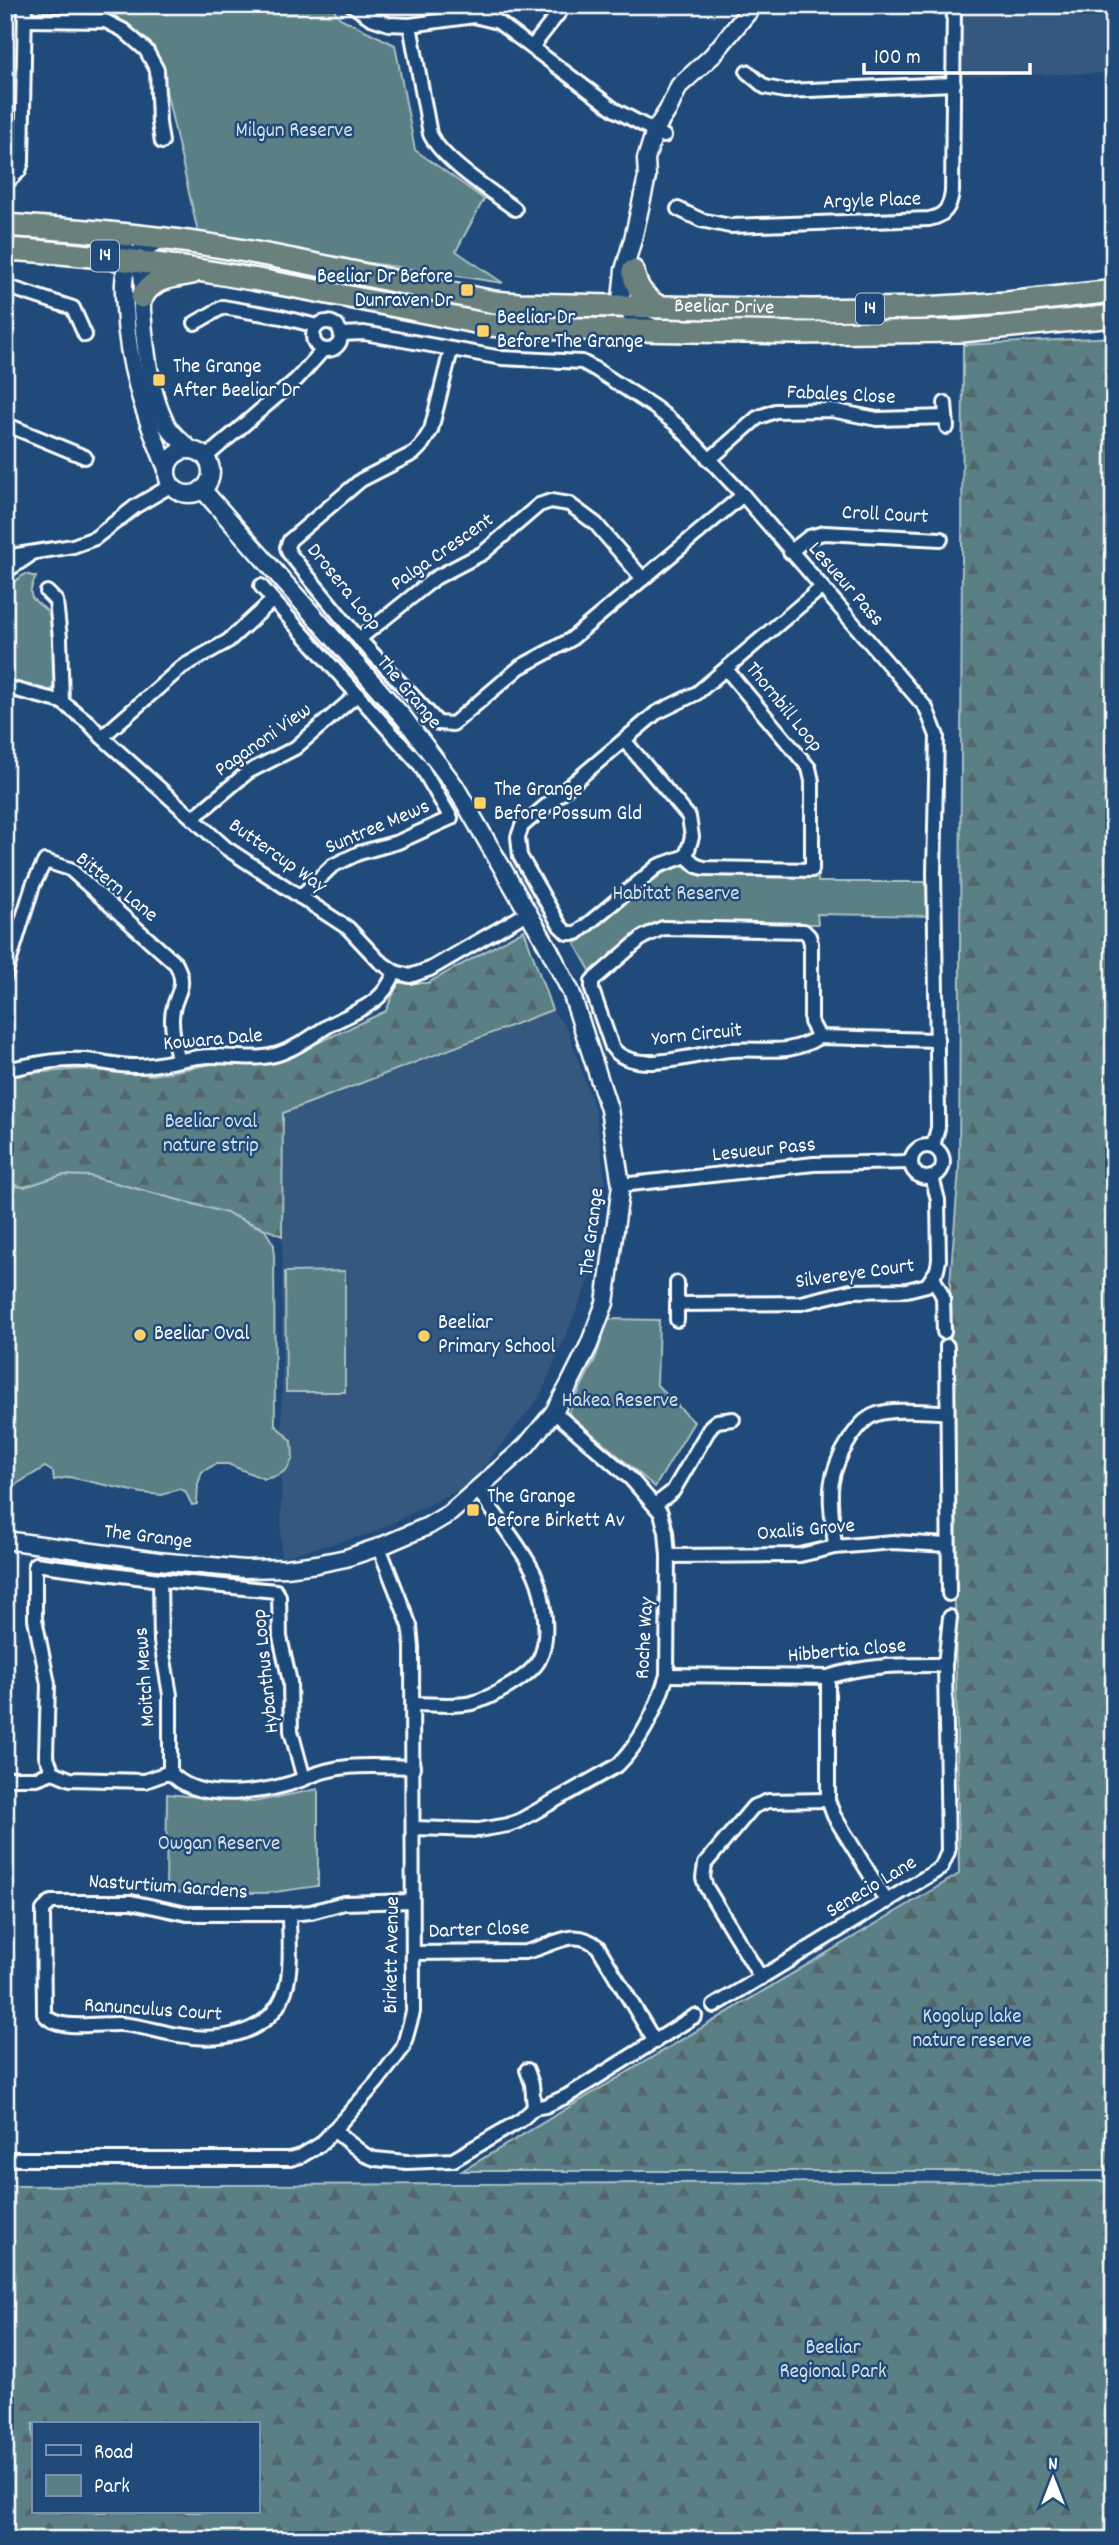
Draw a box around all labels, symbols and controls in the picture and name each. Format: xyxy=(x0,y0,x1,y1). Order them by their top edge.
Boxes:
scale bar xyxy=(864,32,1030,76)
text: 100 m xyxy=(874,44,921,74)
park label: Milgun Reserve xyxy=(235,117,353,147)
street label: Argyle Place xyxy=(822,185,922,219)
road number: 14 xyxy=(91,240,119,272)
place label: Beeliar Dr Before Dunraven Dr xyxy=(317,263,453,317)
marker: Beeliar Dr Before Dunraven Dr xyxy=(459,282,475,298)
street label: Beeliar Drive xyxy=(674,292,775,324)
road number: 14 xyxy=(856,294,884,324)
place label: Beeliar Dr Before The Grange xyxy=(497,304,643,358)
marker: Beeliar Dr Before The Grange xyxy=(475,323,491,339)
place label: The Grange After Beeliar Dr xyxy=(173,353,300,407)
marker: The Grange After Beeliar Dr xyxy=(151,372,167,388)
street label: Fabales Close xyxy=(786,378,896,414)
street label: Croll Court xyxy=(841,499,929,533)
street label: Palga Crescent xyxy=(385,506,501,600)
street label: Lesueur Pass xyxy=(800,536,890,634)
street label: Drosera Loop xyxy=(298,538,388,638)
street label: The Grange xyxy=(368,649,448,737)
street label: Thornbill Loop xyxy=(737,656,829,760)
street label: Paganoni View xyxy=(209,696,319,786)
place label: The Grange Before Possum Gld xyxy=(494,776,642,830)
street label: Suntree Mews xyxy=(321,793,435,863)
marker: The Grange Before Possum Gld xyxy=(472,795,488,811)
street label: Buttercup Way xyxy=(222,812,333,902)
street label: Bittern Lane xyxy=(68,845,164,931)
park label: Habitat Reserve xyxy=(612,880,740,910)
street label: Yorn Circuit xyxy=(650,1016,744,1056)
street label: Kowara Dale xyxy=(162,1022,264,1060)
park label: Beeliar oval nature strip xyxy=(163,1108,259,1162)
street label: Lesueur Pass xyxy=(711,1131,817,1171)
street label: The Grange xyxy=(573,1186,613,1278)
street label: Silvereye Court xyxy=(793,1252,917,1298)
place label: Beeliar Primary School xyxy=(438,1309,556,1363)
place label: Beeliar Oval xyxy=(154,1320,249,1350)
marker: Beeliar Oval xyxy=(132,1327,148,1343)
marker: Beeliar Primary School xyxy=(416,1328,432,1344)
park label: Hakea Reserve xyxy=(562,1387,678,1417)
place label: The Grange Before Birkett Av xyxy=(487,1483,625,1537)
marker: The Grange Before Birkett Av xyxy=(465,1502,481,1518)
street label: Oxalis Grove xyxy=(756,1512,856,1550)
street label: The Grange xyxy=(102,1518,194,1558)
street label: Roche Way xyxy=(629,1596,663,1680)
street label: Hybanthus Loop xyxy=(246,1607,288,1735)
street label: Moitch Mews xyxy=(128,1626,164,1728)
street label: Hibbertia Close xyxy=(786,1632,908,1672)
park label: Owgan Reserve xyxy=(158,1830,280,1860)
street label: Senecio Lane xyxy=(821,1849,923,1927)
street label: Nasturtium Gardens xyxy=(87,1867,249,1909)
street label: Birkett Avenue xyxy=(377,1896,409,2014)
street label: Darter Close xyxy=(428,1914,530,1948)
street label: Ranunculus Court xyxy=(83,1991,223,2031)
park label: Kogolup lake nature reserve xyxy=(912,2003,1032,2057)
park label: Beeliar Regional Park xyxy=(780,2334,887,2388)
legend xyxy=(32,2422,259,2514)
text: Road xyxy=(94,2439,133,2469)
north arrow xyxy=(1018,2444,1088,2514)
text: N xyxy=(1048,2452,1058,2479)
text: Park xyxy=(94,2473,130,2503)

